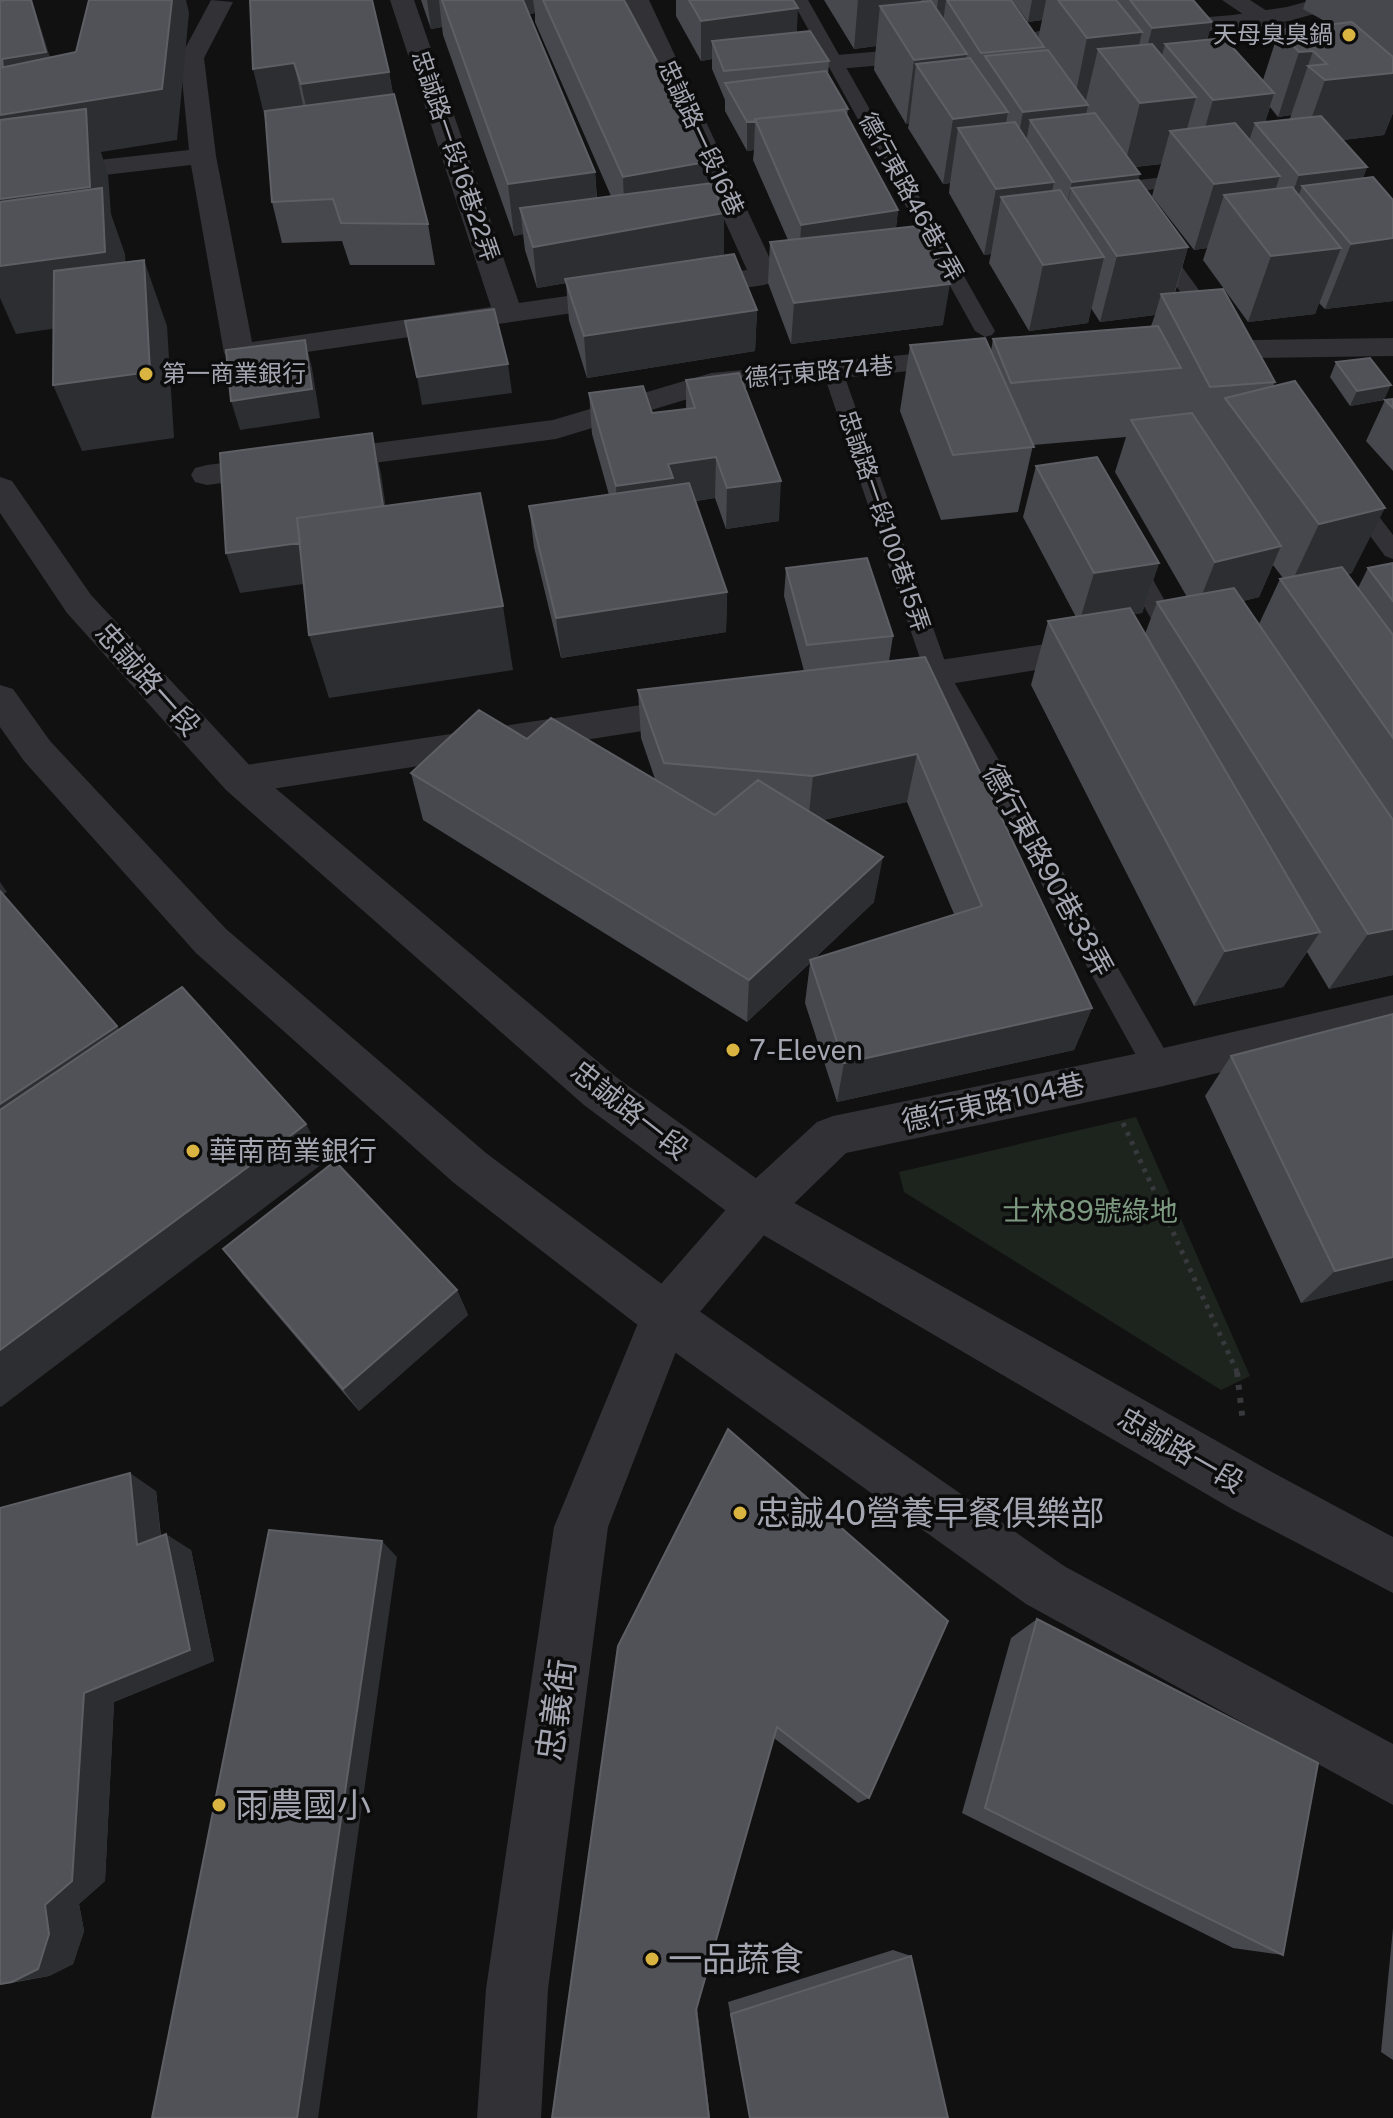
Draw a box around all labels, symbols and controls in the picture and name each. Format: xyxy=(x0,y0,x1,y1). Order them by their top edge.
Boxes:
place label: 天母臭臭鍋 xyxy=(1213,20,1333,48)
marker: 天母臭臭鍋 xyxy=(1340,26,1358,44)
street label: 忠誠路一段16巷22弄 xyxy=(407,46,505,265)
street label: 忠誠路一段16巷 xyxy=(654,55,750,220)
street label: 德行東路46巷7弄 xyxy=(854,107,970,286)
street label: 德行東路74巷 xyxy=(744,351,894,391)
place label: 第一商業銀行 xyxy=(162,359,306,387)
marker: 第一商業銀行 xyxy=(137,365,155,383)
street label: 忠誠路一段100巷15弄 xyxy=(834,406,936,635)
street label: 忠誠路一段 xyxy=(89,616,207,742)
street label: 德行東路90巷33弄 xyxy=(976,758,1120,982)
place label: 7-Eleven xyxy=(749,1033,863,1066)
marker: 7-Eleven xyxy=(724,1041,742,1059)
street label: 忠誠路一段 xyxy=(565,1054,696,1166)
street label: 德行東路104巷 xyxy=(898,1066,1087,1137)
place label: 華南商業銀行 xyxy=(209,1134,377,1167)
marker: 華南商業銀行 xyxy=(184,1142,202,1160)
park label: 士林89號綠地 xyxy=(1002,1194,1178,1227)
street label: 忠誠路一段 xyxy=(1112,1400,1250,1499)
place label: 忠誠40營養早餐俱樂部 xyxy=(756,1493,1104,1533)
marker: 忠誠40營養早餐俱樂部 xyxy=(731,1504,749,1522)
street label: 忠義街 xyxy=(529,1657,583,1763)
place label: 雨農國小 xyxy=(235,1785,371,1825)
marker: 雨農國小 xyxy=(210,1796,228,1814)
place label: 一品蔬食 xyxy=(668,1939,804,1979)
marker: 一品蔬食 xyxy=(643,1950,661,1968)

